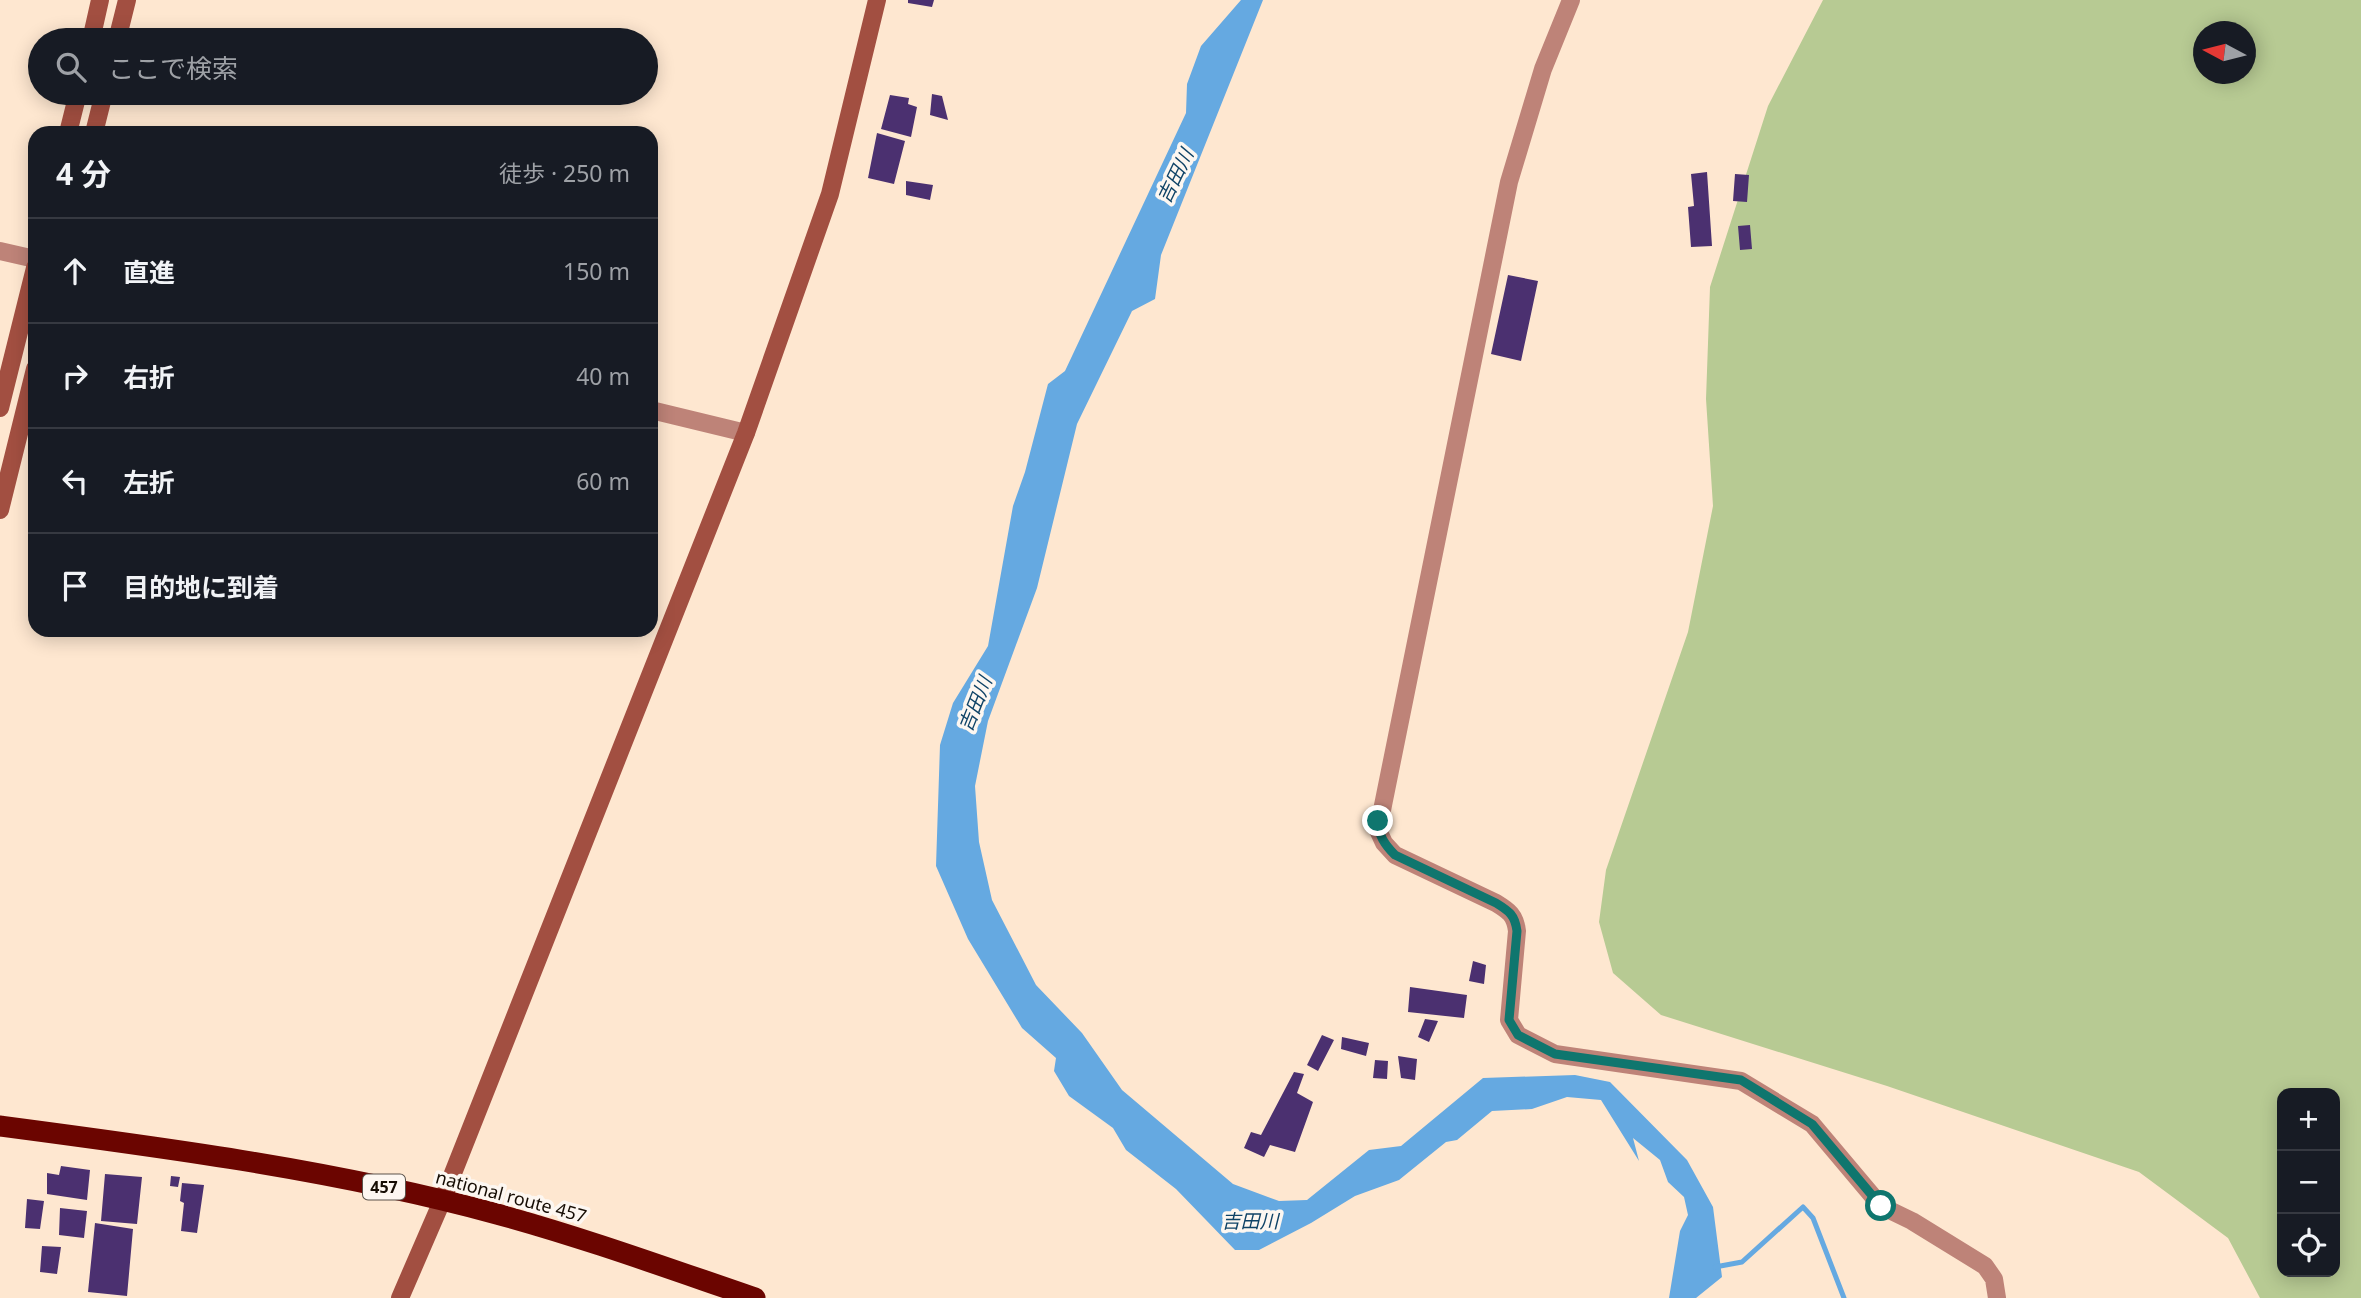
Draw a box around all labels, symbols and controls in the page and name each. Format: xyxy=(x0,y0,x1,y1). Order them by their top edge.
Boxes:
north arrow xyxy=(2193,21,2256,84)
search box xyxy=(28,28,658,105)
icon: search xyxy=(52,48,90,86)
text: ここで検索 xyxy=(108,50,238,86)
water label: 吉田川 xyxy=(1151,143,1200,207)
text: 4 分 xyxy=(56,153,111,194)
text: 徒歩 · 250 m xyxy=(499,157,630,189)
icon: ahead xyxy=(56,252,94,290)
text: 直進 xyxy=(123,254,175,290)
text: 150 m xyxy=(563,255,630,287)
icon: right xyxy=(56,357,94,395)
text: 右折 xyxy=(123,359,175,395)
text: 40 m xyxy=(576,360,630,392)
icon: left xyxy=(56,462,94,500)
text: 左折 xyxy=(123,464,175,500)
text: 60 m xyxy=(576,465,630,497)
icon: arrive xyxy=(56,567,94,605)
text: 目的地に到着 xyxy=(123,569,279,605)
water label: 吉田川 xyxy=(952,671,998,735)
route end xyxy=(1362,805,1393,836)
map controls xyxy=(2277,1088,2340,1277)
button: + xyxy=(2277,1088,2340,1151)
button: − xyxy=(2277,1151,2340,1214)
street label: national route 457 xyxy=(433,1164,589,1228)
road number: 457 xyxy=(363,1175,405,1200)
route start xyxy=(1865,1190,1896,1221)
water label: 吉田川 xyxy=(1221,1208,1280,1234)
button: locate xyxy=(2277,1214,2340,1277)

